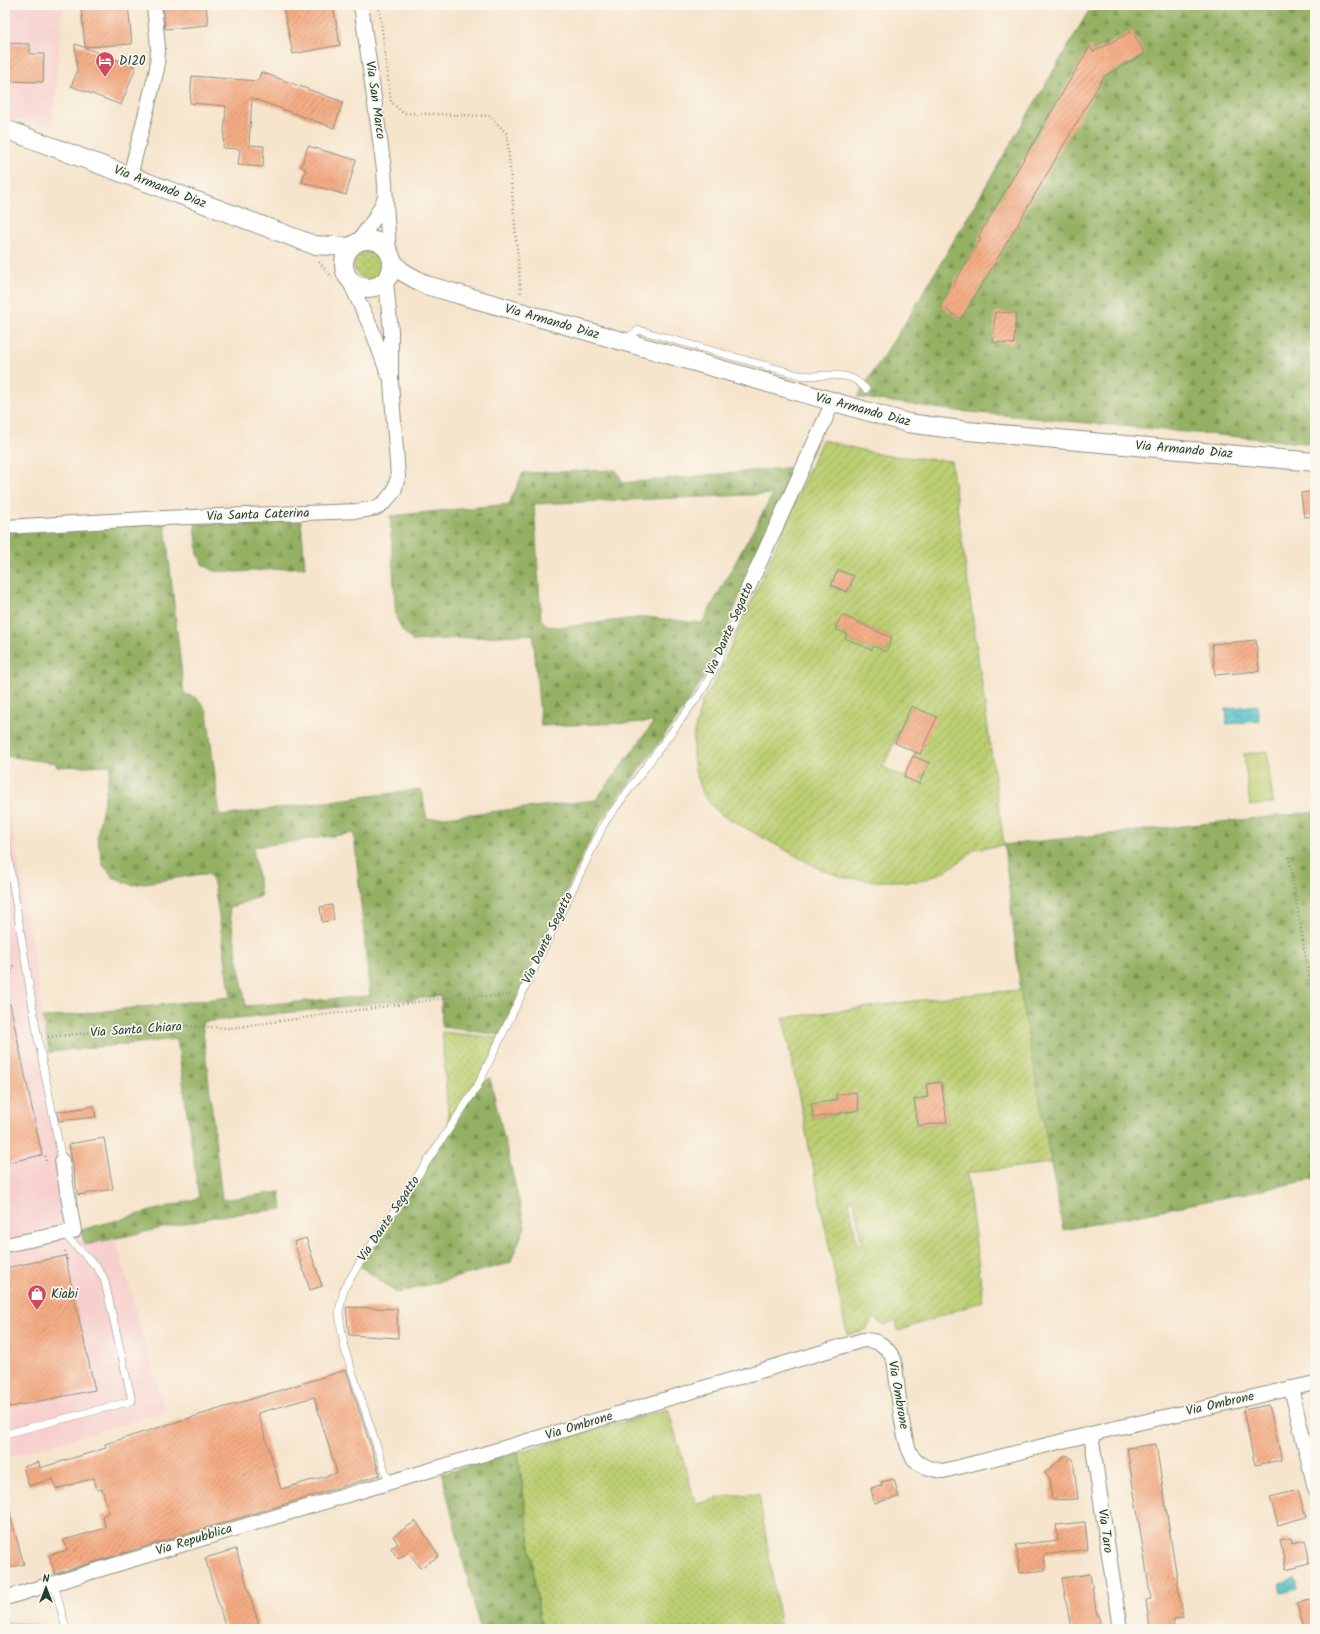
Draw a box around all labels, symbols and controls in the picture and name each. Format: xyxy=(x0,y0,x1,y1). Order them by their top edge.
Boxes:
hotel icon: D120 xyxy=(94,50,116,78)
place label: D120 xyxy=(119,51,146,72)
street label: Via San Marco xyxy=(359,60,391,141)
street label: Via Armando Diaz xyxy=(111,160,210,214)
street label: Via Armando Diaz xyxy=(502,298,602,346)
street label: Via Armando Diaz xyxy=(813,387,913,433)
street label: Via Armando Diaz xyxy=(1134,435,1234,465)
street label: Via Santa Caterina xyxy=(206,503,310,527)
street label: Via Dante Segatto xyxy=(700,579,760,679)
street label: Via Dante Segatto xyxy=(517,888,579,987)
street label: Via Santa Chiara xyxy=(89,1016,183,1044)
street label: Via Dante Segatto xyxy=(352,1172,426,1266)
shop icon: Kiabi xyxy=(26,1283,48,1311)
place label: Kiabi xyxy=(51,1284,79,1305)
street label: Via Ombrone xyxy=(882,1359,914,1431)
street label: Via Ombrone xyxy=(1184,1386,1256,1422)
street label: Via Ombrone xyxy=(543,1406,615,1446)
street label: Via Taro xyxy=(1092,1507,1119,1555)
street label: Via Repubblica xyxy=(153,1518,235,1562)
north arrow xyxy=(26,1568,66,1608)
text: N xyxy=(43,1570,50,1588)

